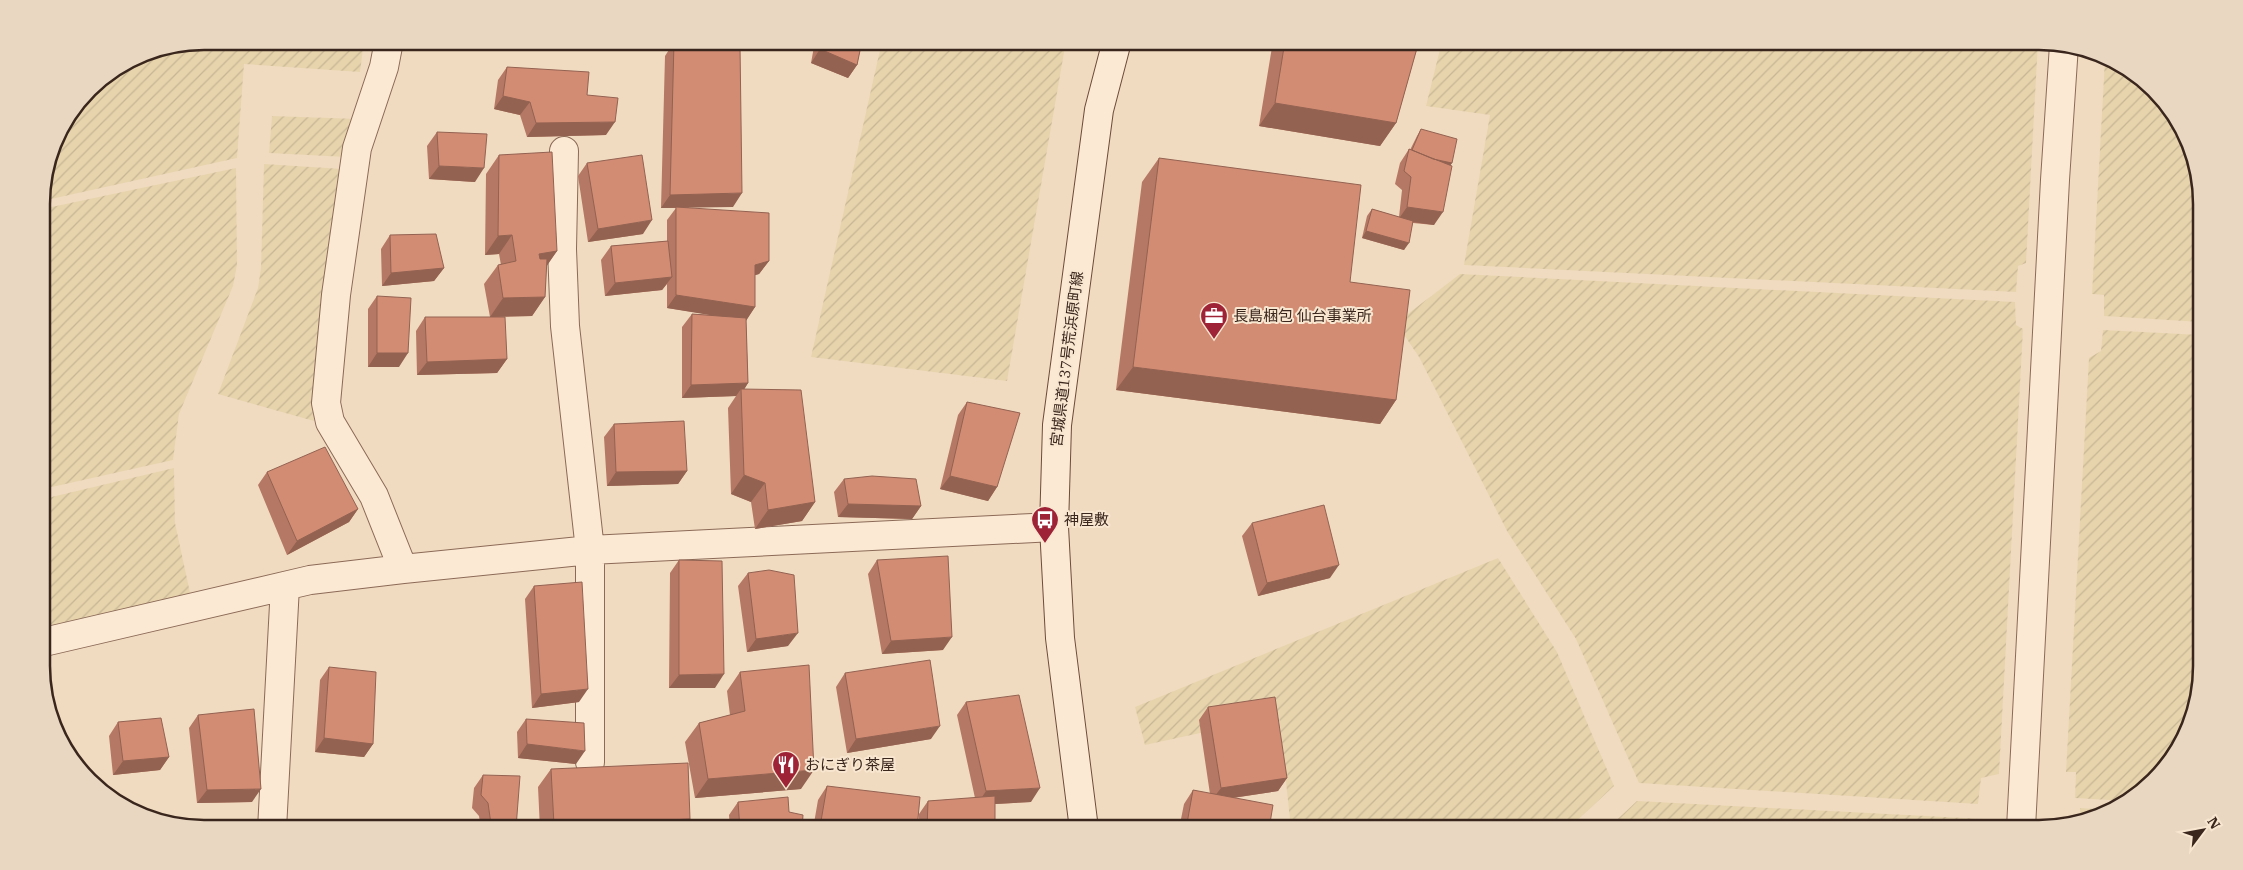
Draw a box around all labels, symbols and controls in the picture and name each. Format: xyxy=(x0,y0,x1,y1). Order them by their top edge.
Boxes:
street label: 宮城県道137号荒浜原町線 xyxy=(1046,270,1087,448)
office icon: 長島梱包 仙台事業所 xyxy=(1199,301,1229,340)
place label: 長島梱包 仙台事業所 xyxy=(1233,306,1371,325)
bus stop icon: 神屋敷 xyxy=(1030,505,1060,544)
place label: 神屋敷 xyxy=(1064,510,1109,529)
restaurant icon: おにぎり茶屋 xyxy=(771,750,801,789)
place label: おにぎり茶屋 xyxy=(805,755,895,774)
north arrow xyxy=(2178,805,2228,855)
text: N xyxy=(2203,814,2225,833)

